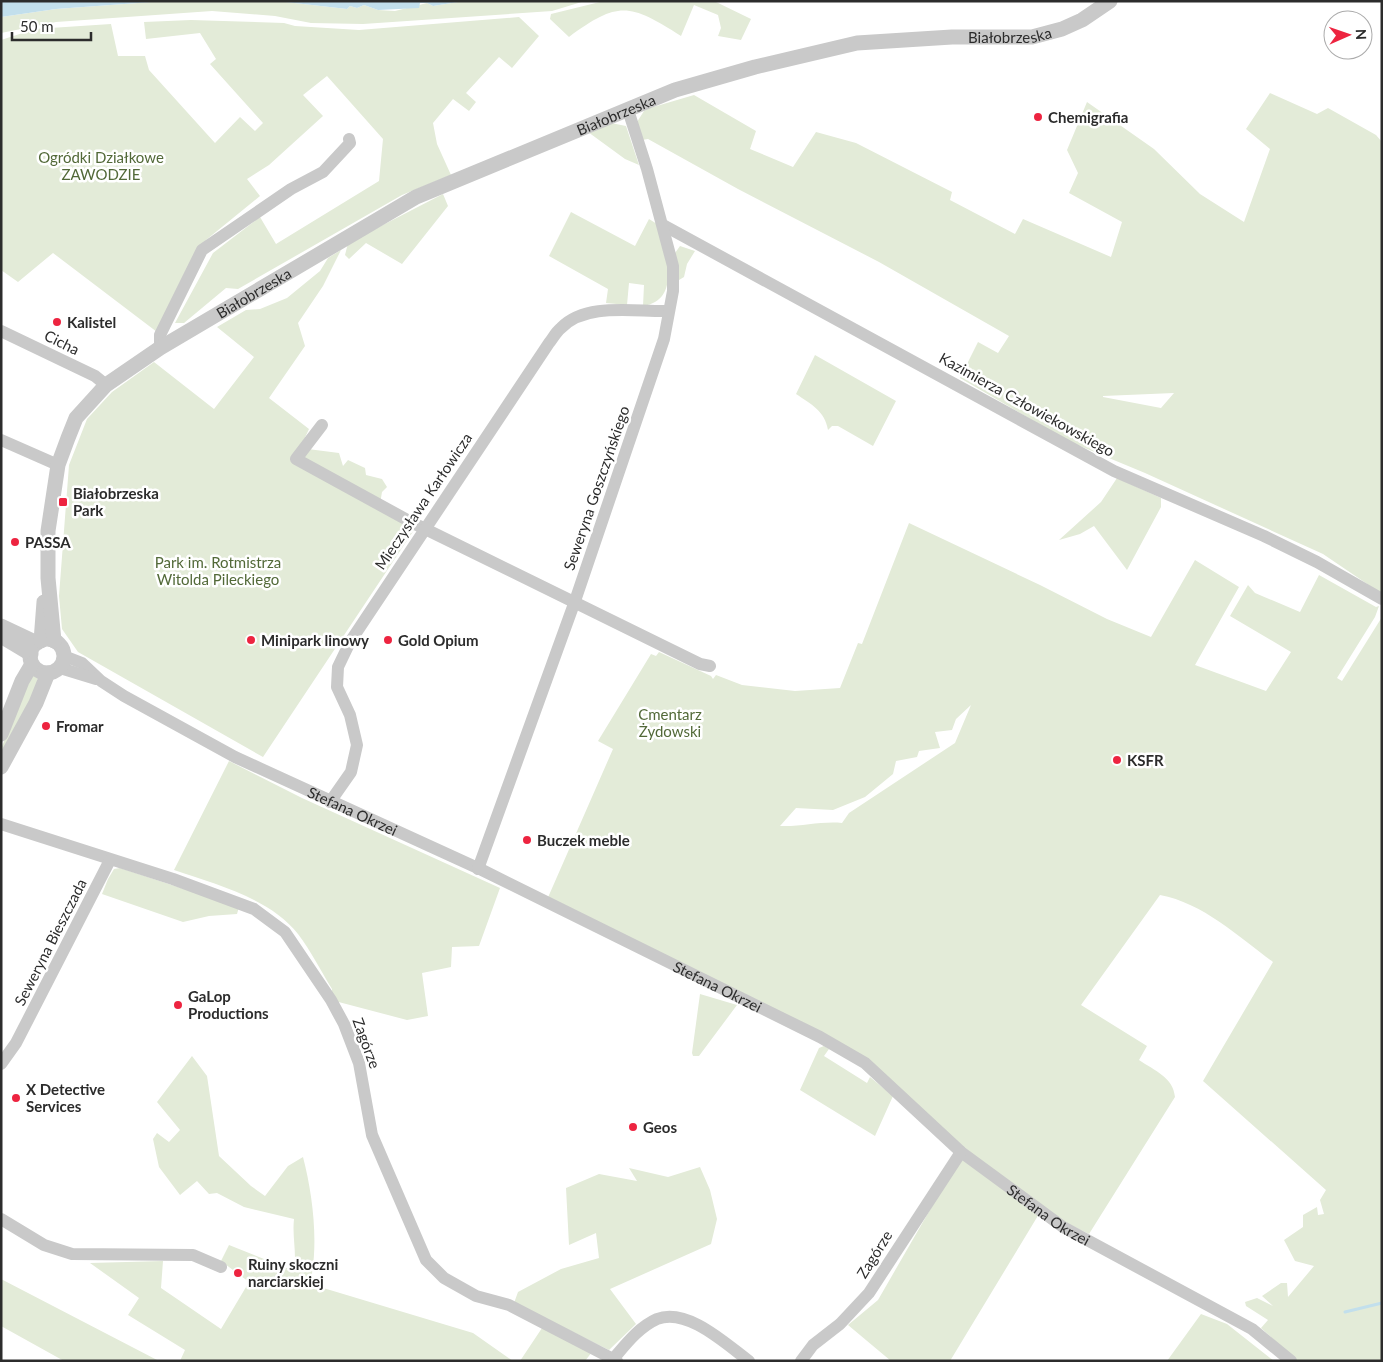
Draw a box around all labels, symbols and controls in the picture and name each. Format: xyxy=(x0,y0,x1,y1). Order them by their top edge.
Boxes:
scale bar xyxy=(12,10,91,42)
north arrow xyxy=(1323,10,1373,60)
text: 50 m xyxy=(20,17,54,35)
street label: Białobrzeska xyxy=(968,23,1053,46)
text: N xyxy=(1353,29,1370,40)
street label: Białobrzeska xyxy=(574,90,658,139)
place label: Chemigrafia xyxy=(1048,108,1128,126)
marker: Chemigrafia xyxy=(1032,111,1044,123)
park label: Ogródki Działkowe ZAWODZIE xyxy=(38,148,164,183)
street label: Białobrzeska xyxy=(213,264,294,322)
place label: Kalistel xyxy=(67,313,116,331)
marker: Kalistel xyxy=(51,316,63,328)
street label: Cicha xyxy=(42,326,82,358)
street label: Kazimierza Człowiekowskiego xyxy=(936,348,1118,460)
street label: Seweryna Goszczyńskiego xyxy=(559,403,633,573)
street label: Mieczysława Karłowicza xyxy=(371,429,475,573)
place label: Białobrzeska Park xyxy=(73,484,159,519)
marker: Białobrzeska Park xyxy=(57,496,69,508)
place label: PASSA xyxy=(25,533,71,551)
marker: PASSA xyxy=(9,536,21,548)
park label: Park im. Rotmistrza Witolda Pileckiego xyxy=(155,553,281,588)
place label: Minipark linowy xyxy=(261,631,369,649)
place label: Gold Opium xyxy=(398,631,479,649)
marker: Minipark linowy xyxy=(245,634,257,646)
marker: Gold Opium xyxy=(382,634,394,646)
park label: Cmentarz Żydowski xyxy=(638,705,702,740)
place label: Fromar xyxy=(56,717,104,735)
marker: Fromar xyxy=(40,720,52,732)
place label: KSFR xyxy=(1127,751,1164,769)
marker: KSFR xyxy=(1111,754,1123,766)
street label: Stefana Okrzei xyxy=(305,783,400,839)
place label: Buczek meble xyxy=(537,831,630,849)
marker: Buczek meble xyxy=(521,834,533,846)
street label: Seweryna Bieszczada xyxy=(10,876,90,1008)
street label: Stefana Okrzei xyxy=(670,957,765,1016)
place label: GaLop Productions xyxy=(188,987,269,1022)
marker: GaLop Productions xyxy=(172,999,184,1011)
street label: Zagórze xyxy=(350,1015,384,1071)
place label: X Detective Services xyxy=(26,1080,105,1115)
marker: X Detective Services xyxy=(10,1092,22,1104)
place label: Geos xyxy=(643,1118,677,1136)
marker: Geos xyxy=(627,1121,639,1133)
street label: Stefana Okrzei xyxy=(1004,1180,1093,1249)
street label: Zagórze xyxy=(852,1227,896,1281)
place label: Ruiny skoczni narciarskiej xyxy=(248,1255,338,1290)
marker: Ruiny skoczni narciarskiej xyxy=(232,1267,244,1279)

